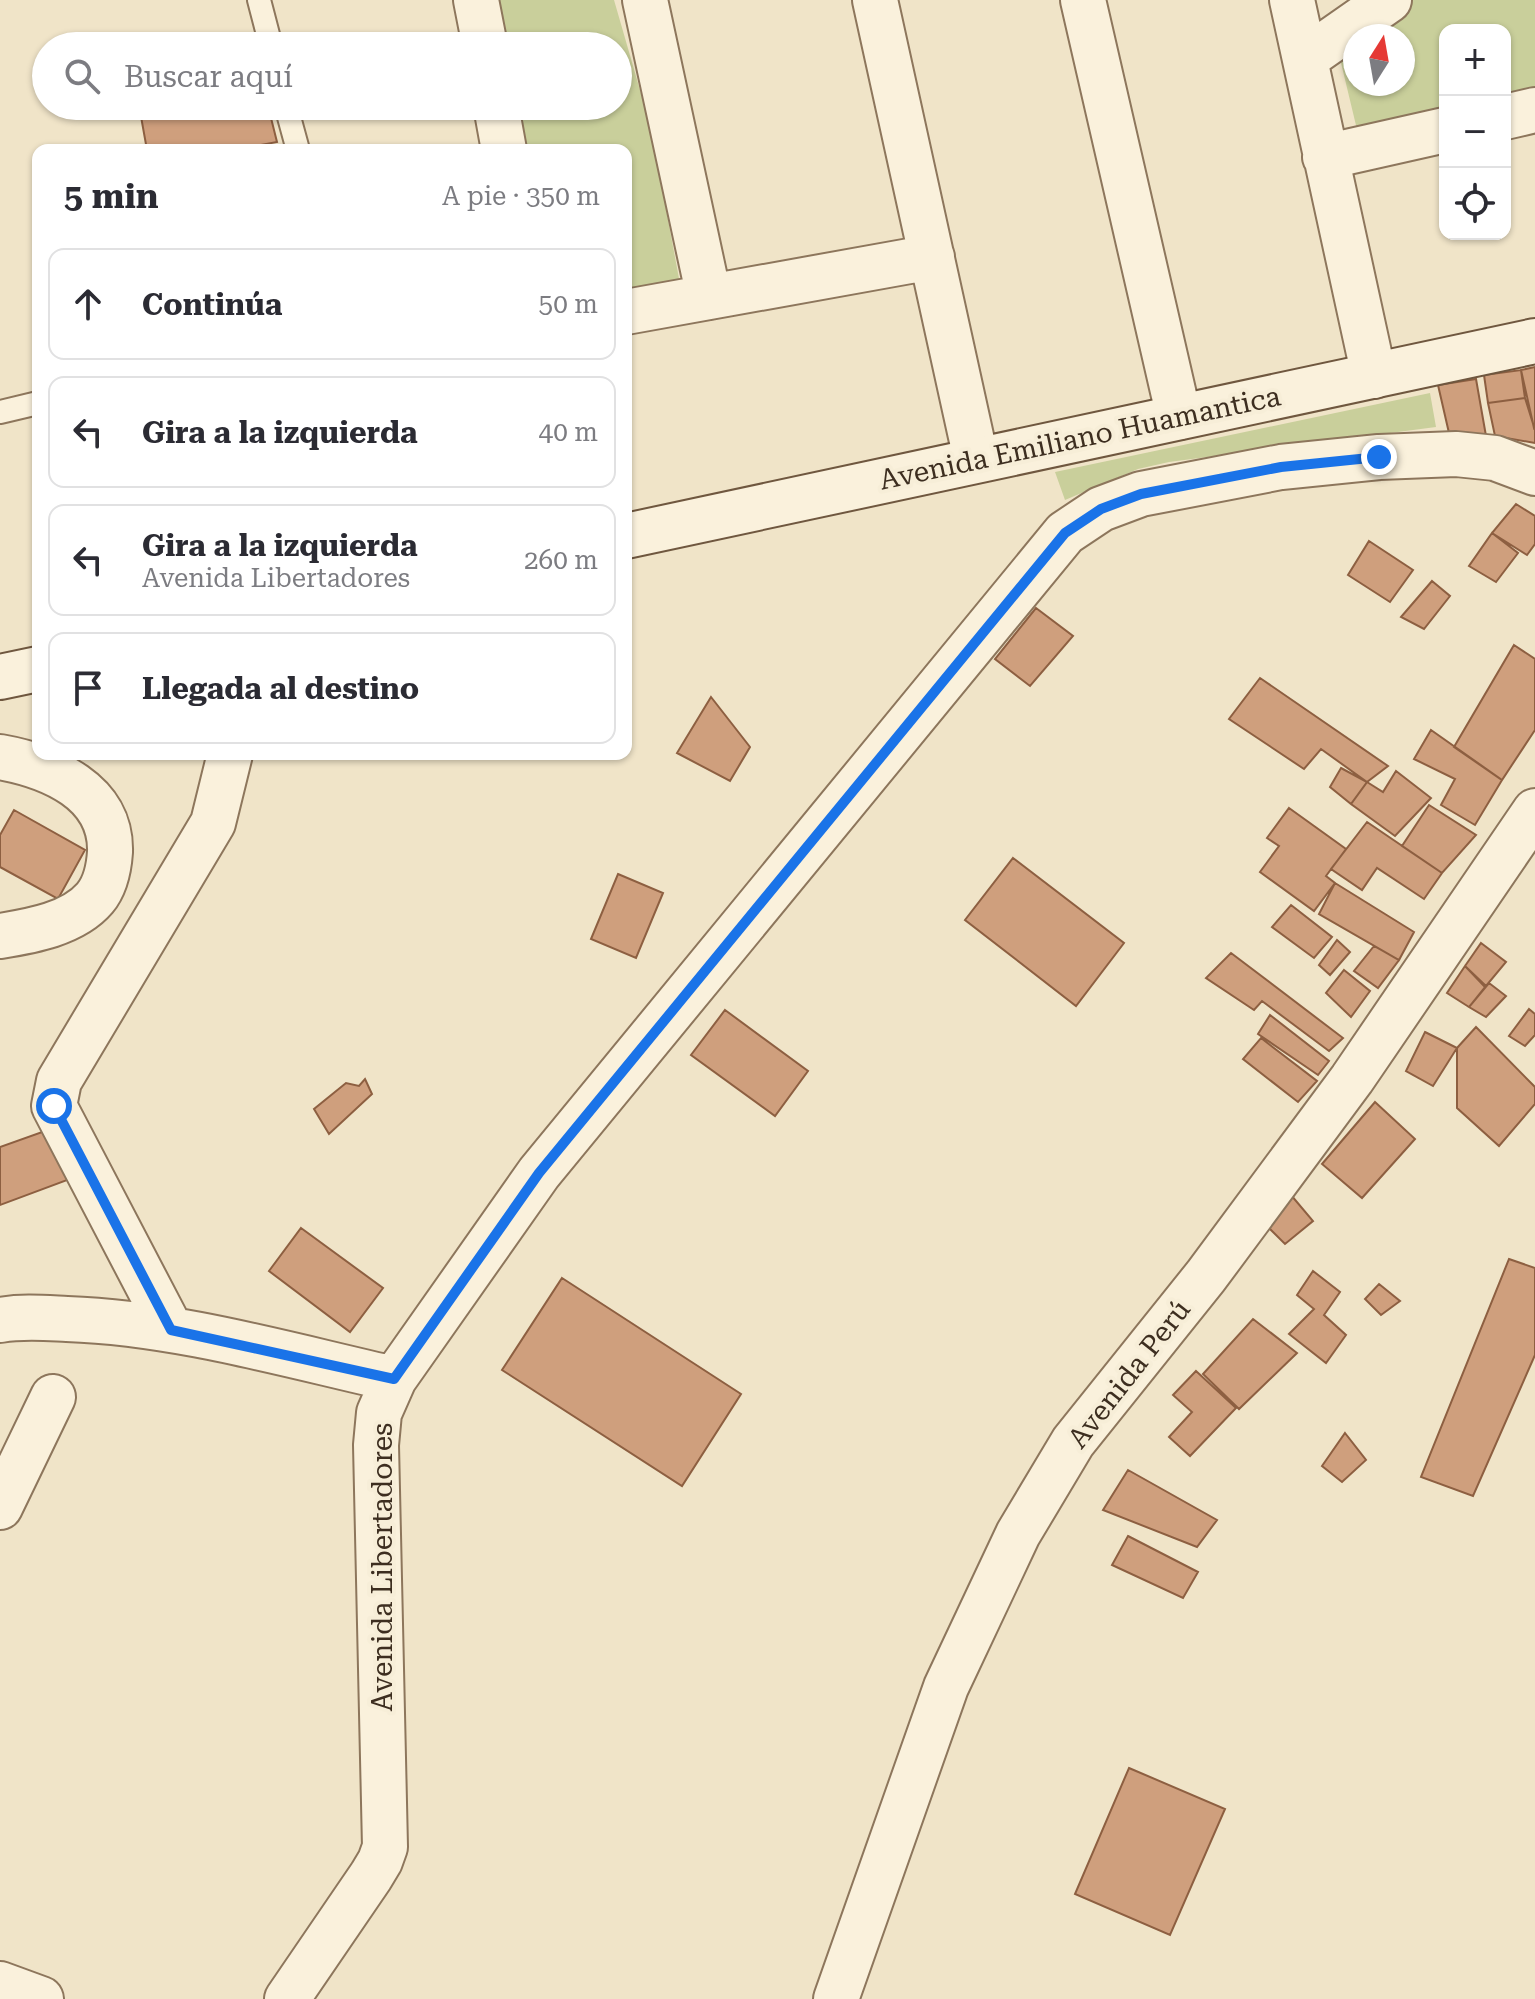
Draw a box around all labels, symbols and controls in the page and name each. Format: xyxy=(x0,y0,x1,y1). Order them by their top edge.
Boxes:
north arrow xyxy=(1343,24,1415,96)
map controls xyxy=(1439,24,1511,240)
button: + xyxy=(1439,24,1511,96)
search box xyxy=(32,32,632,120)
icon: search xyxy=(60,54,104,98)
text: Buscar aquí xyxy=(124,59,293,94)
button: − xyxy=(1439,96,1511,168)
button: locate xyxy=(1439,168,1511,240)
text: 5 min xyxy=(64,176,159,216)
text: A pie · 350 m xyxy=(442,181,600,211)
icon: ahead xyxy=(66,282,110,326)
text: Continúa xyxy=(142,287,282,322)
text: 50 m xyxy=(539,289,598,319)
street label: Avenida Emiliano Huamantica xyxy=(876,379,1284,497)
icon: left xyxy=(66,410,110,454)
text: Gira a la izquierda xyxy=(142,415,418,450)
text: 40 m xyxy=(539,417,598,447)
route end xyxy=(1361,439,1397,475)
text: Gira a la izquierda xyxy=(142,528,418,563)
icon: left xyxy=(66,538,110,582)
text: 260 m xyxy=(524,545,598,575)
text: Avenida Libertadores xyxy=(142,563,410,593)
icon: arrive xyxy=(66,666,110,710)
text: Llegada al destino xyxy=(142,671,419,706)
route start xyxy=(36,1088,72,1124)
street label: Avenida Perú xyxy=(1061,1293,1197,1455)
street label: Avenida Libertadores xyxy=(366,1423,399,1711)

